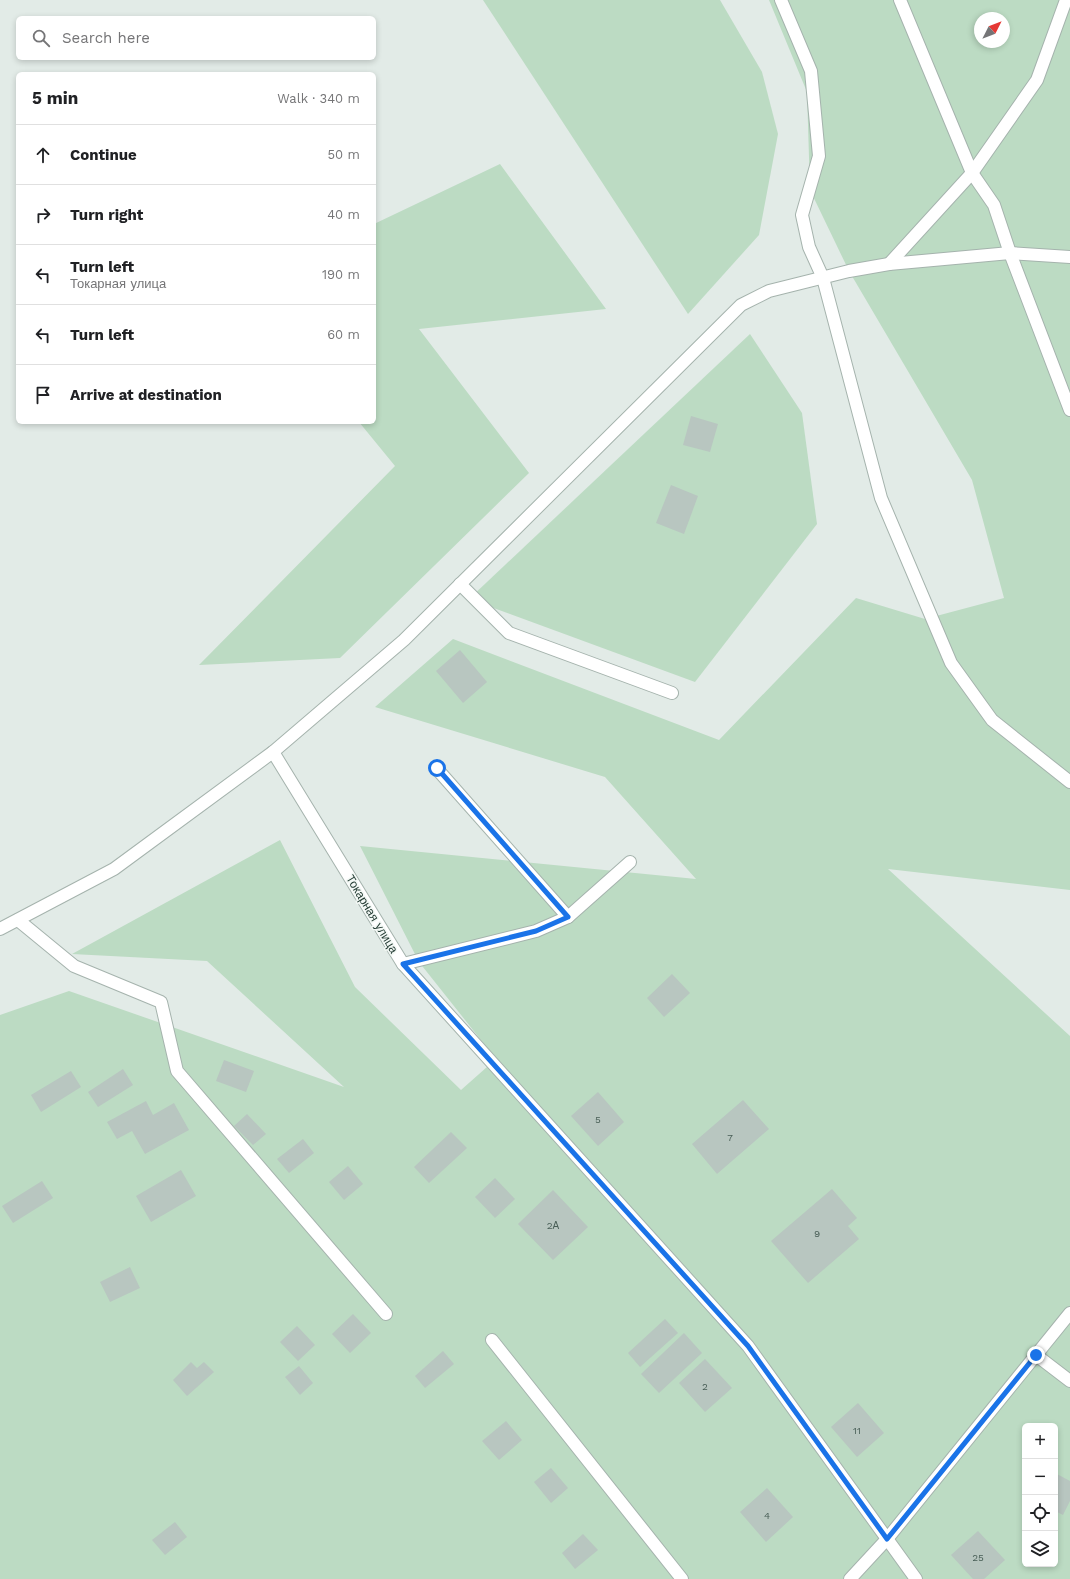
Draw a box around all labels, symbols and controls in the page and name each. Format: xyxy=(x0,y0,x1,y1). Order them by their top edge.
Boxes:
north arrow xyxy=(974,12,1010,48)
search box xyxy=(16,16,376,60)
icon: search xyxy=(30,27,52,49)
text: Search here xyxy=(62,29,150,47)
text: 5 min xyxy=(32,88,78,108)
text: Walk · 340 m xyxy=(277,91,360,106)
icon: ahead xyxy=(32,144,54,166)
text: Continue xyxy=(70,146,137,164)
text: 50 m xyxy=(328,147,360,162)
icon: right xyxy=(32,204,54,226)
text: Turn right xyxy=(70,206,143,224)
text: 40 m xyxy=(327,207,360,222)
text: Turn left xyxy=(70,258,134,276)
icon: left xyxy=(32,264,54,286)
text: 190 m xyxy=(322,267,360,282)
text: Токарная улица xyxy=(70,276,166,291)
icon: left xyxy=(32,324,54,346)
text: Turn left xyxy=(70,326,134,344)
text: 60 m xyxy=(327,327,360,342)
icon: arrive xyxy=(32,384,54,406)
text: Arrive at destination xyxy=(70,386,222,404)
route start xyxy=(428,759,446,777)
street label: Токарная улица xyxy=(343,872,401,956)
house number: 5 xyxy=(595,1114,601,1125)
house number: 7 xyxy=(727,1132,733,1143)
house number: 2А xyxy=(547,1220,560,1231)
house number: 9 xyxy=(814,1228,820,1239)
route end xyxy=(1027,1346,1045,1364)
house number: 2 xyxy=(702,1381,708,1392)
map controls xyxy=(1022,1423,1058,1567)
button: + xyxy=(1022,1423,1058,1459)
house number: 11 xyxy=(853,1425,861,1436)
button: − xyxy=(1022,1459,1058,1495)
button: locate xyxy=(1022,1495,1058,1531)
house number: 4 xyxy=(764,1510,770,1521)
button: layers xyxy=(1022,1531,1058,1567)
house number: 25 xyxy=(972,1552,984,1563)

